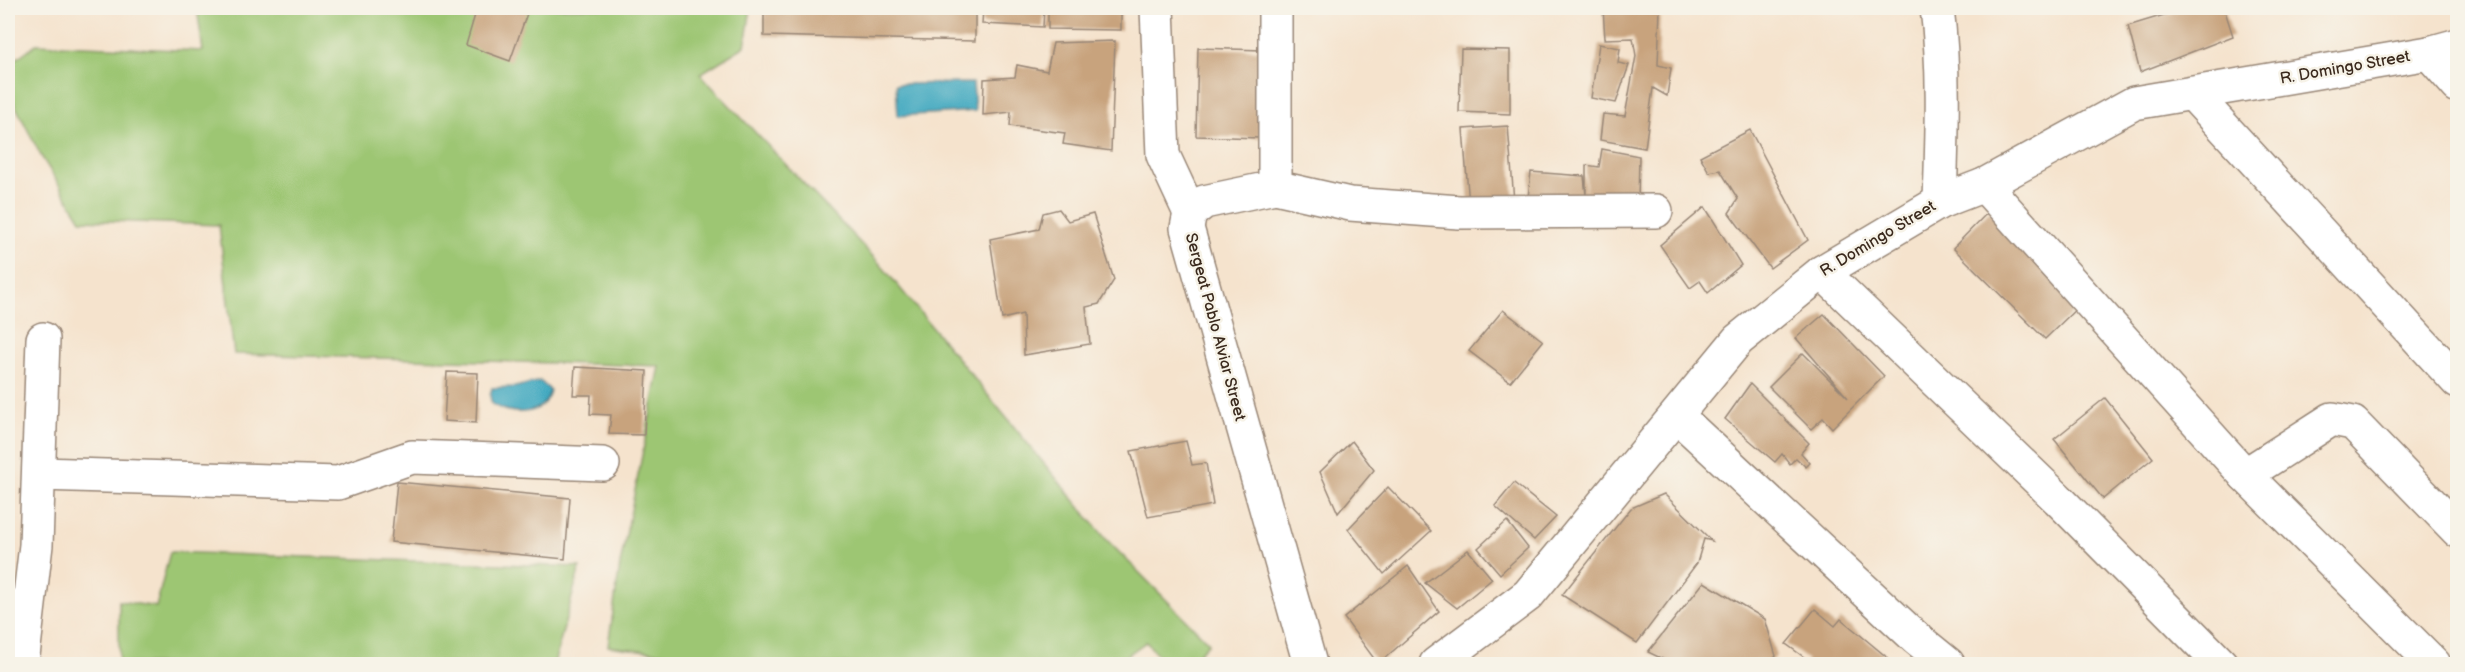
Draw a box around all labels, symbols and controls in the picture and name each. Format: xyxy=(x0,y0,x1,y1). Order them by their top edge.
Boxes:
street label: R. Domingo Street xyxy=(2279,47,2412,89)
street label: R. Domingo Street xyxy=(1817,197,1939,281)
street label: Sergeat Pablo Alviar Street xyxy=(1181,231,1249,423)

